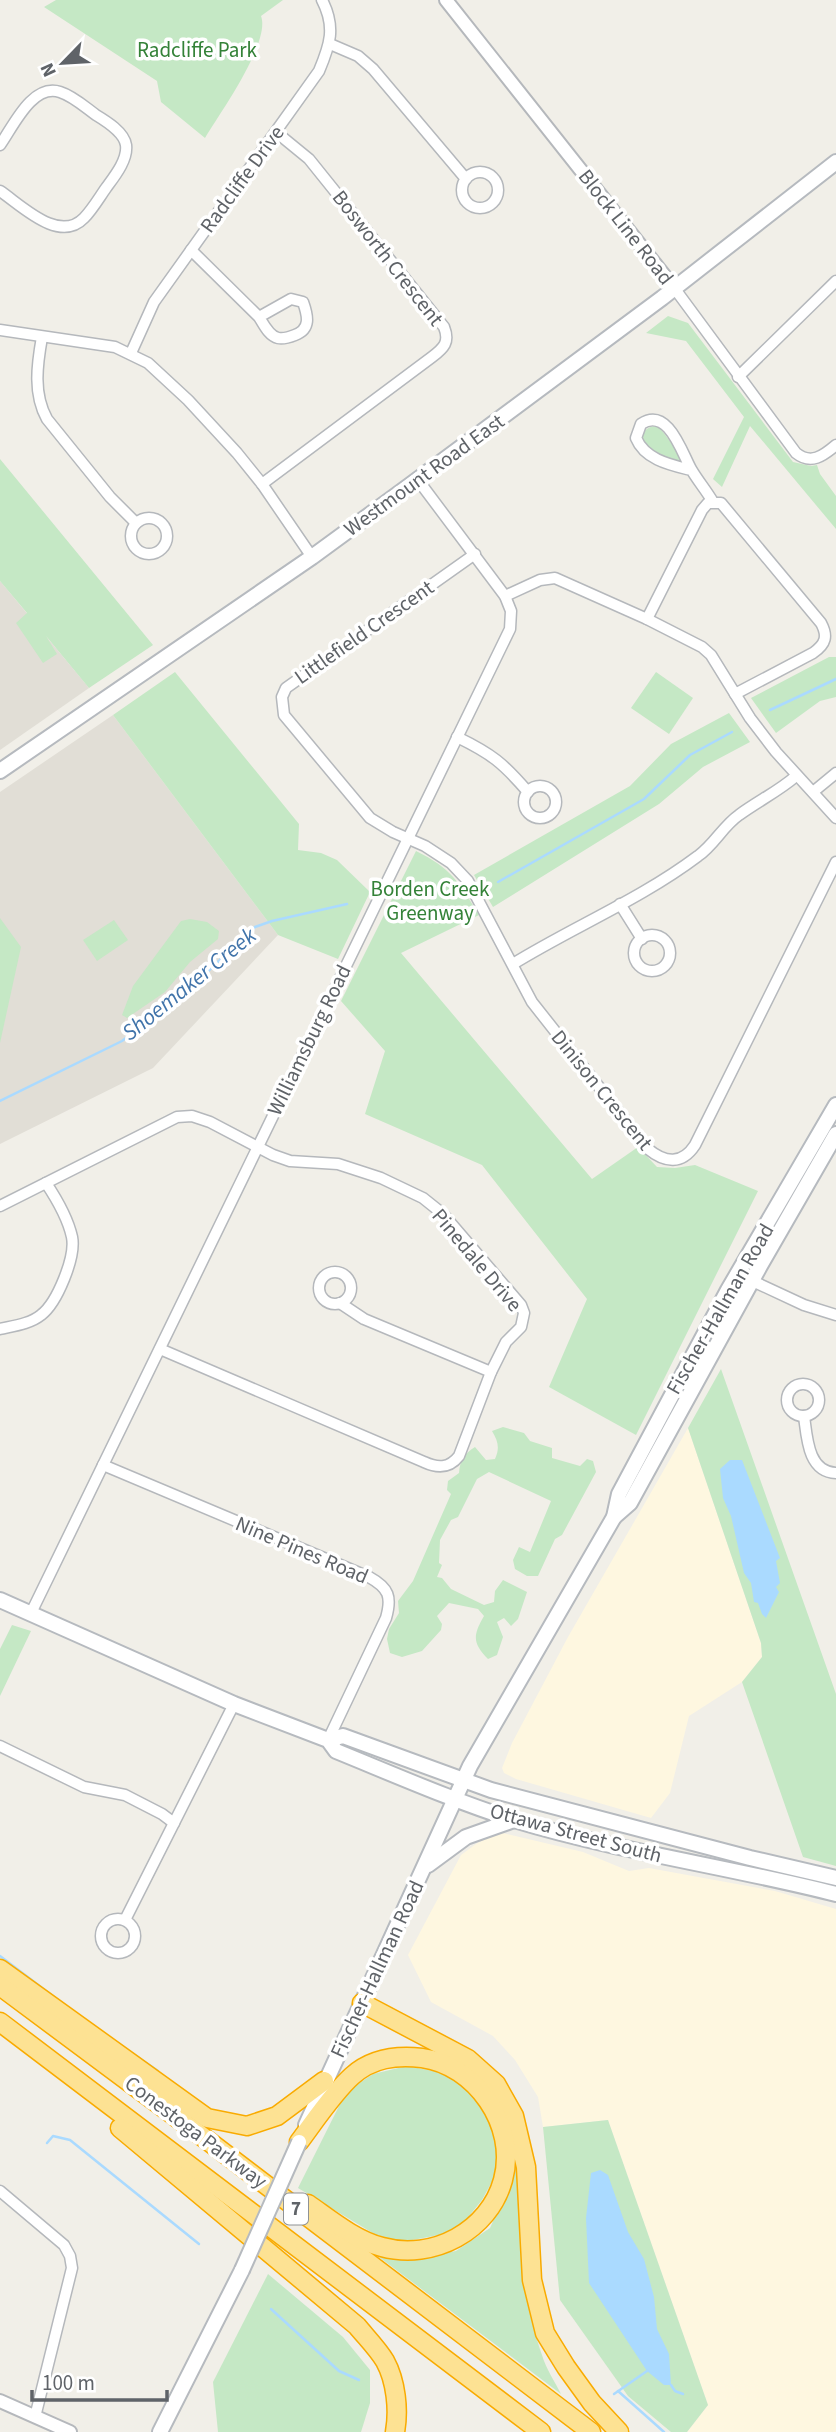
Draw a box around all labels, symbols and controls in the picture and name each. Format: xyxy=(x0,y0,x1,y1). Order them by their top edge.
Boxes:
north arrow xyxy=(28,28,98,98)
park label: Radcliffe Park xyxy=(137,35,258,65)
text: N xyxy=(34,58,64,81)
street label: Radcliffe Drive xyxy=(193,119,291,239)
street label: Block Line Road xyxy=(571,163,681,291)
street label: Bosworth Crescent xyxy=(325,184,451,332)
street label: Westmount Road East xyxy=(338,406,510,544)
street label: Littlefield Crescent xyxy=(288,573,440,691)
park label: Borden Creek Greenway xyxy=(371,874,490,928)
water label: Shoemaker Creek xyxy=(115,919,264,1049)
street label: Williamsburg Road xyxy=(260,960,358,1120)
street label: Dinison Crescent xyxy=(544,1023,660,1157)
street label: Pinedale Drive xyxy=(425,1202,529,1318)
street label: Fischer-Hallman Road xyxy=(659,1218,781,1400)
street label: Nine Pines Road xyxy=(231,1508,373,1592)
street label: Ottawa Street South xyxy=(487,1796,665,1870)
street label: Fischer-Hallman Road xyxy=(323,1875,431,2063)
street label: Conestoga Parkway xyxy=(119,2068,274,2196)
road number: 7 xyxy=(284,2194,308,2224)
scale bar xyxy=(32,2358,166,2402)
text: 100 m xyxy=(42,2368,95,2398)

